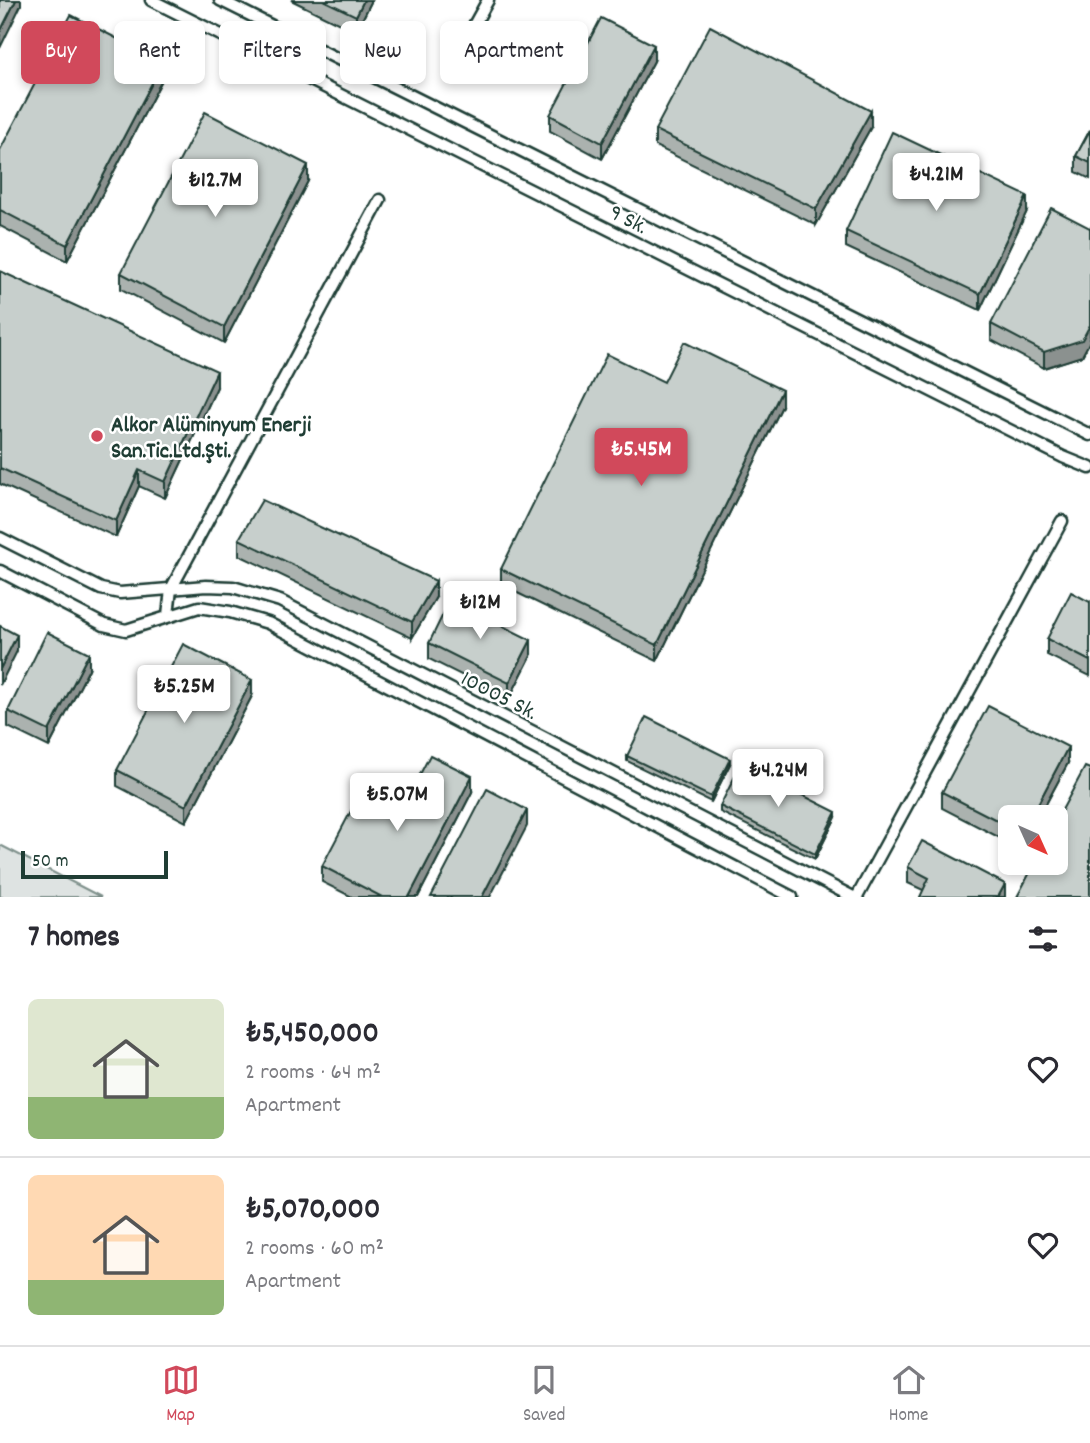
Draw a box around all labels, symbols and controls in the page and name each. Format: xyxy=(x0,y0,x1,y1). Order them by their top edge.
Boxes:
chip: Buy xyxy=(21,21,100,84)
chip: Rent xyxy=(114,21,205,84)
chip: Filters xyxy=(219,21,326,84)
chip: New xyxy=(340,21,426,84)
chip: Apartment xyxy=(440,21,588,84)
pin: ₺4.21M xyxy=(879,154,993,213)
text: ₺4.21M xyxy=(909,159,963,192)
pin: ₺12.7M xyxy=(158,160,272,219)
text: ₺12.7M xyxy=(188,165,242,198)
street label: 9 Sk. xyxy=(602,198,652,245)
place label: Alkor Alüminyum Enerji San.Tic.Ltd.Şti. xyxy=(111,410,312,469)
marker: Alkor Alüminyum Enerji San.Tic.Ltd.Şti. xyxy=(89,428,105,444)
pin: ₺5.45M xyxy=(584,428,698,488)
text: ₺5.45M xyxy=(611,434,671,467)
pin: ₺12M xyxy=(439,582,521,641)
text: ₺12M xyxy=(459,587,501,620)
street label: 10005 Sk. xyxy=(454,664,542,730)
pin: ₺5.25M xyxy=(127,666,241,725)
text: ₺5.25M xyxy=(153,671,215,704)
pin: ₺4.24M xyxy=(721,750,835,809)
text: ₺4.24M xyxy=(748,755,808,788)
pin: ₺5.07M xyxy=(340,774,454,833)
text: ₺5.07M xyxy=(366,779,428,812)
north arrow xyxy=(998,805,1068,875)
map controls xyxy=(998,805,1068,875)
scale bar xyxy=(21,848,168,880)
text: 50 m xyxy=(32,849,69,876)
text: 7 homes xyxy=(28,918,120,961)
icon: filters xyxy=(1024,920,1062,958)
text: ₺5,450,000 xyxy=(245,1014,379,1057)
icon: home xyxy=(84,1027,168,1111)
icon: heart xyxy=(1024,1050,1062,1088)
text: 2 rooms · 64 m² xyxy=(245,1057,381,1090)
text: Apartment xyxy=(245,1090,341,1123)
text: ₺5,070,000 xyxy=(245,1190,380,1233)
icon: home xyxy=(84,1203,168,1287)
icon: heart xyxy=(1024,1226,1062,1264)
text: 2 rooms · 60 m² xyxy=(245,1233,384,1266)
text: Apartment xyxy=(245,1266,341,1299)
tab: Map xyxy=(162,1361,200,1430)
tab: Saved xyxy=(523,1361,565,1430)
tab: Home xyxy=(889,1361,928,1430)

